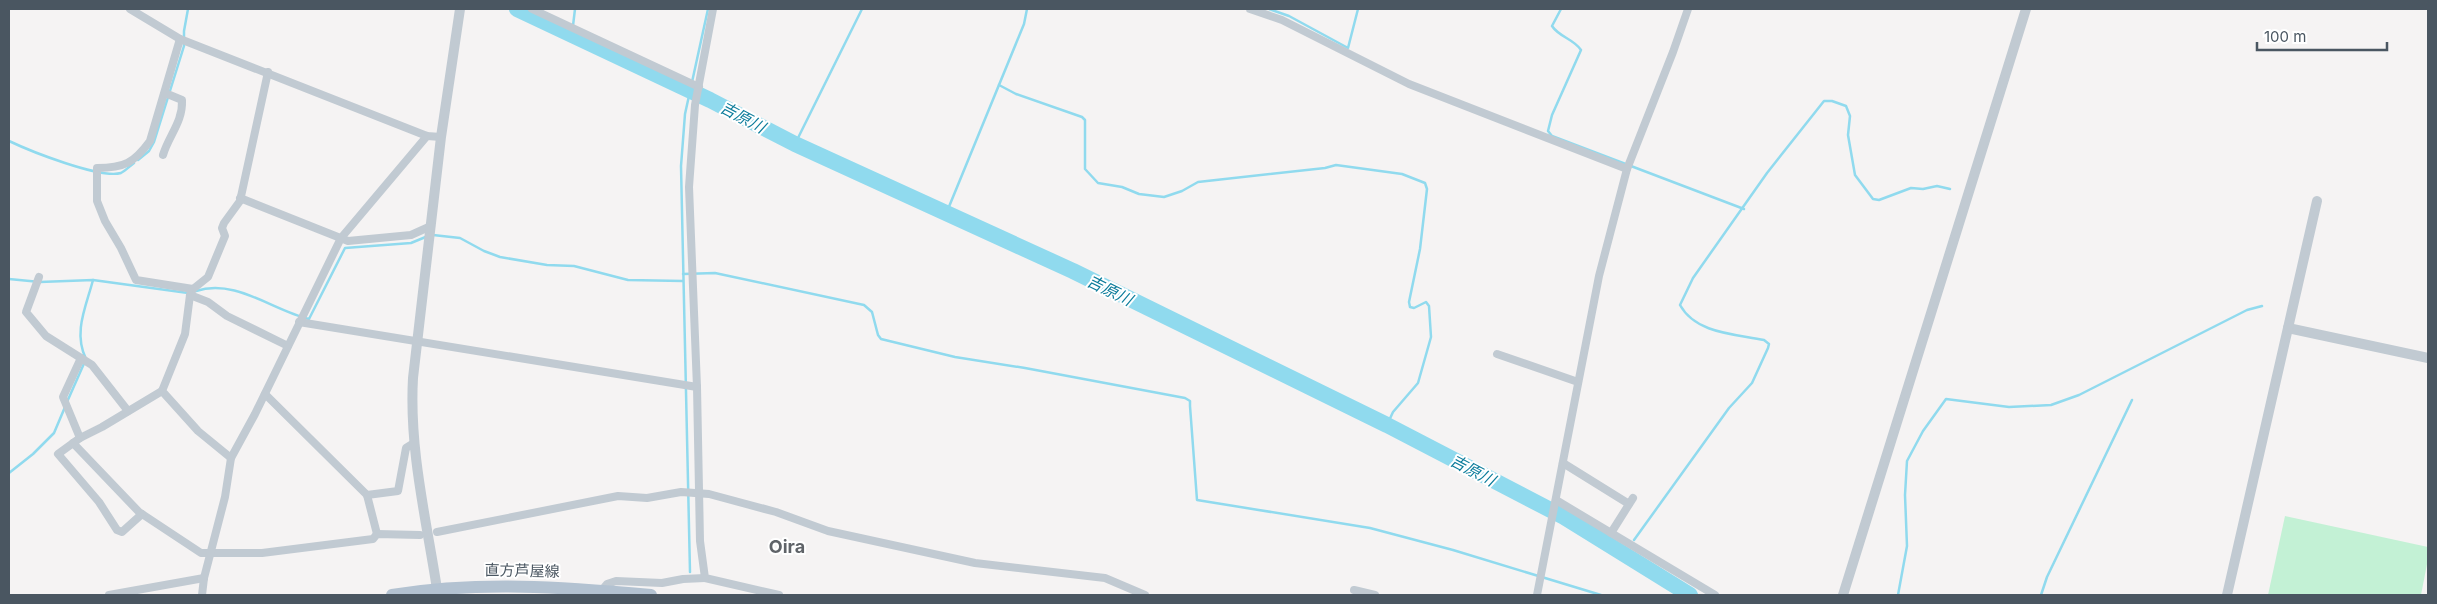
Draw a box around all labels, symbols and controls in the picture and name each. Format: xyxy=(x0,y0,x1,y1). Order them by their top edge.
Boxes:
scale bar xyxy=(2257,20,2387,52)
text: 100 m xyxy=(2264,27,2306,46)
water label: 吉原川 xyxy=(717,97,771,138)
water label: 吉原川 xyxy=(1084,270,1138,310)
water label: 吉原川 xyxy=(1447,450,1501,491)
district label: Oira xyxy=(769,536,805,557)
street label: 直方芦屋線 xyxy=(484,560,560,581)

